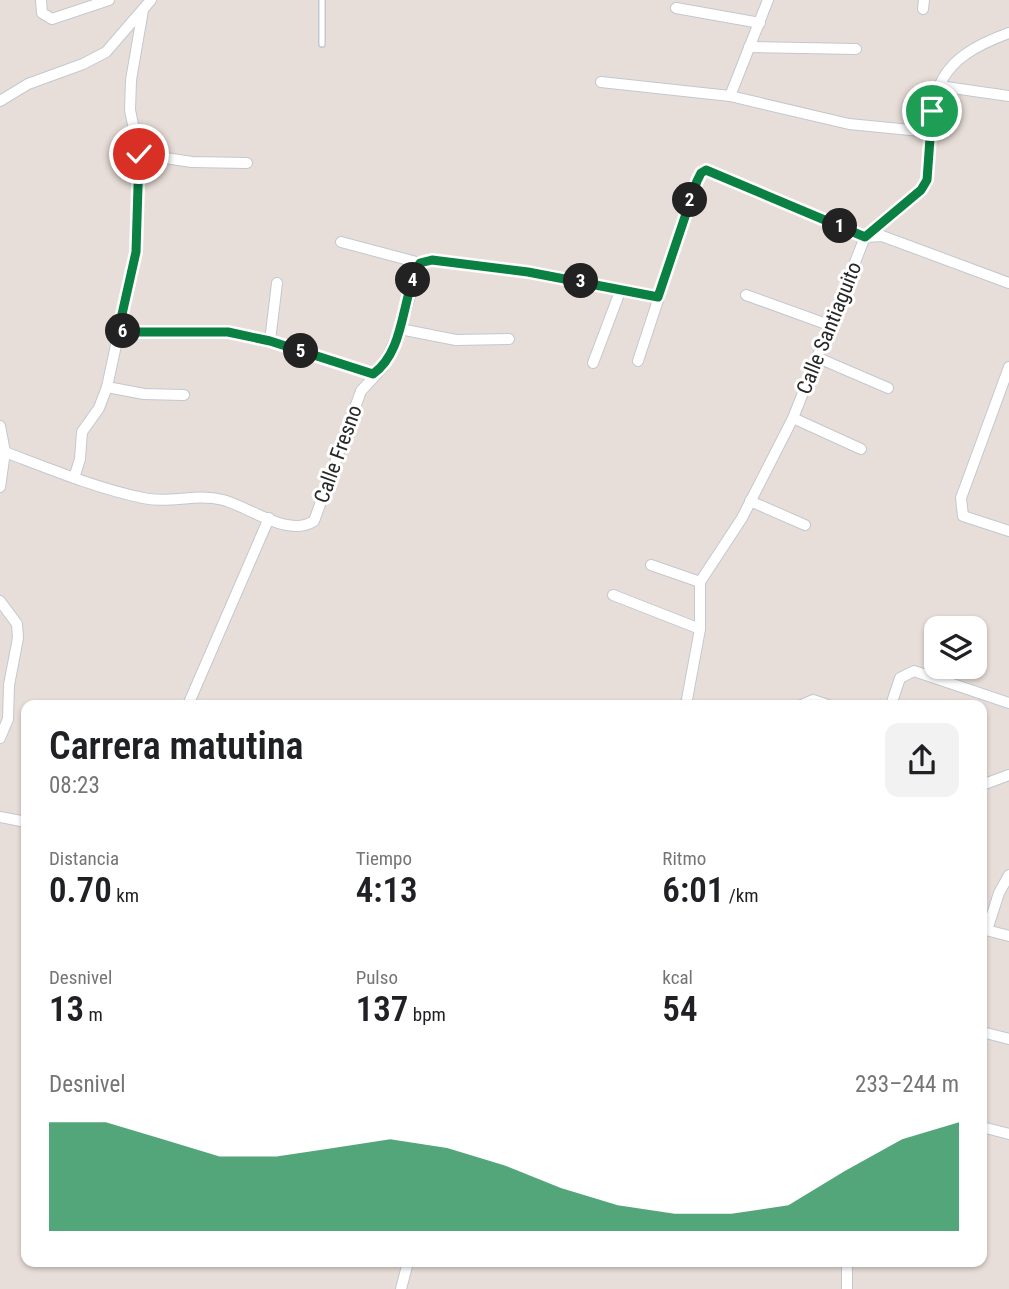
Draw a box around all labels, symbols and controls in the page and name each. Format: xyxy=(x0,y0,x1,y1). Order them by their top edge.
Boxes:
pin xyxy=(902,81,962,141)
icon: arrive xyxy=(913,92,951,130)
pin xyxy=(109,124,169,184)
icon: check xyxy=(120,135,158,173)
pin: 2 xyxy=(672,182,708,218)
text: 2 xyxy=(685,188,694,211)
pin: 1 xyxy=(822,208,858,244)
text: 1 xyxy=(835,214,844,237)
street label: Calle Santiaguito xyxy=(792,258,866,398)
pin: 4 xyxy=(396,262,430,298)
pin: 3 xyxy=(564,264,598,298)
text: 4 xyxy=(408,268,417,291)
text: 3 xyxy=(576,269,585,292)
pin: 6 xyxy=(106,314,140,348)
text: 6 xyxy=(118,319,127,342)
pin: 5 xyxy=(284,334,318,368)
text: 5 xyxy=(296,339,305,362)
street label: Calle Fresno xyxy=(309,402,367,506)
map controls xyxy=(924,616,987,679)
button: layers xyxy=(924,616,987,679)
button: share xyxy=(885,723,959,797)
text: Carrera matutina xyxy=(49,724,304,768)
text: 08:23 xyxy=(49,772,100,799)
text: Distancia xyxy=(49,847,119,870)
text: Tiempo xyxy=(356,847,412,870)
text: Ritmo xyxy=(662,847,706,870)
text: 0.70 xyxy=(49,870,112,911)
text: 4:13 xyxy=(356,870,418,911)
text: 6:01 xyxy=(662,870,724,911)
text: km xyxy=(112,884,139,907)
text: /km xyxy=(724,884,759,907)
text: Desnivel xyxy=(49,966,112,989)
text: Pulso xyxy=(356,966,398,989)
text: kcal xyxy=(662,966,693,989)
text: 13 xyxy=(49,989,84,1030)
text: 137 xyxy=(356,989,408,1030)
text: 54 xyxy=(662,989,698,1030)
text: m xyxy=(84,1003,103,1026)
text: bpm xyxy=(408,1003,446,1026)
text: Desnivel xyxy=(49,1071,126,1098)
text: 233–244 m xyxy=(855,1071,959,1098)

